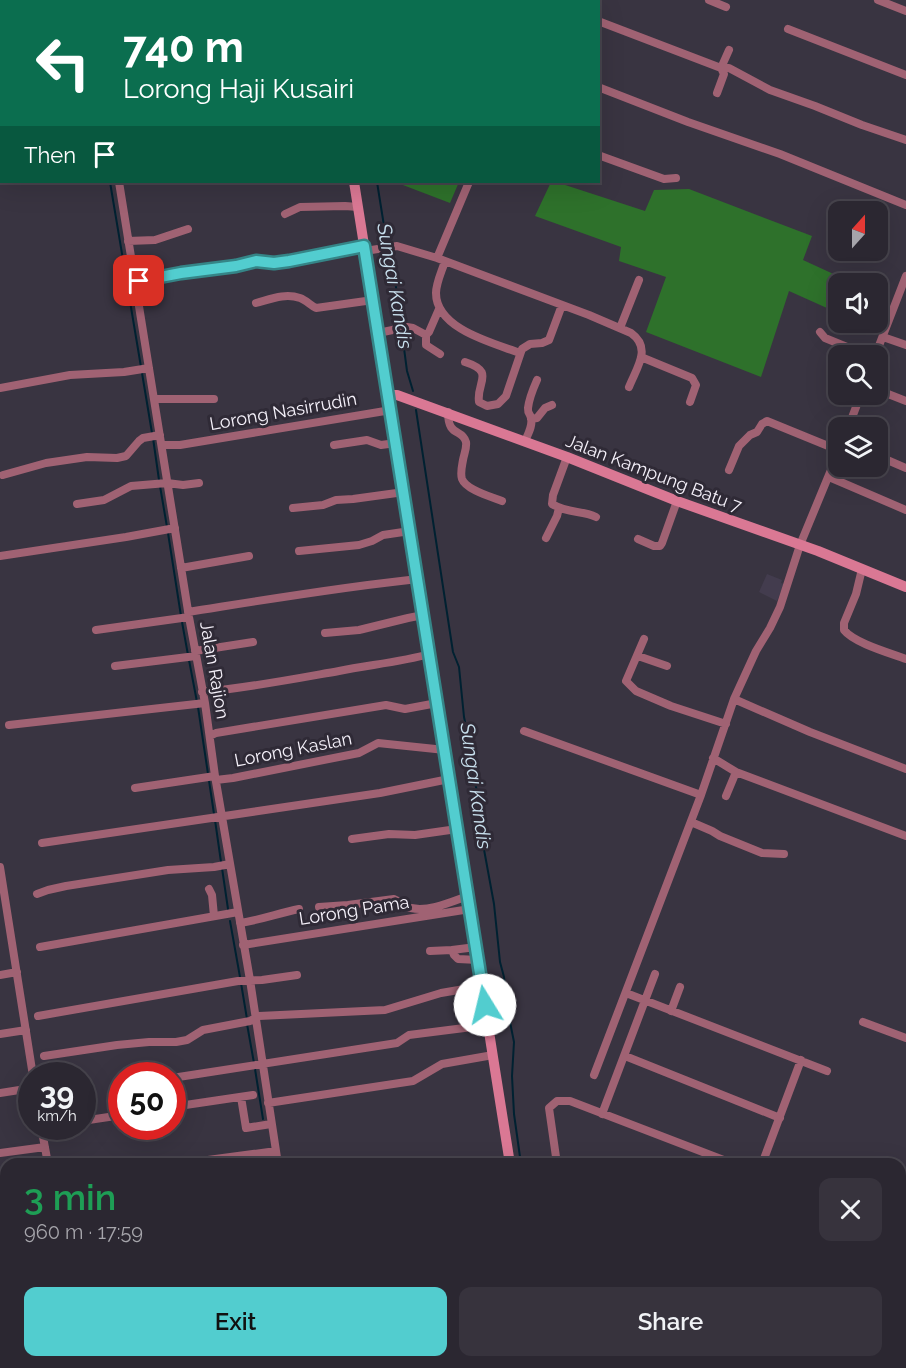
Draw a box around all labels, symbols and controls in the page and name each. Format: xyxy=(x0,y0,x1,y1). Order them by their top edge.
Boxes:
text: 740 m xyxy=(123,23,244,72)
icon: left xyxy=(24,24,102,102)
text: Lorong Haji Kusairi xyxy=(123,73,354,104)
icon: arrive xyxy=(88,138,121,171)
text: Then xyxy=(24,142,76,168)
north arrow xyxy=(828,201,888,261)
map controls xyxy=(828,201,888,477)
water label: Sungai Kandis xyxy=(372,220,418,352)
pin xyxy=(113,255,164,306)
icon: arrive xyxy=(122,264,155,297)
button: sound xyxy=(828,273,888,333)
button: search xyxy=(828,345,888,405)
street label: Lorong Nasirrudin xyxy=(208,388,358,434)
button: layers xyxy=(828,417,888,477)
street label: Jalan Kampung Batu 7 xyxy=(563,430,745,516)
street label: Jalan Rajion xyxy=(196,620,234,720)
water label: Sungai Kandis xyxy=(455,720,497,851)
street label: Lorong Kaslan xyxy=(232,727,354,771)
street label: Lorong Pama xyxy=(297,891,411,929)
position arrow xyxy=(453,973,517,1037)
speed limit sign: 50 xyxy=(108,1062,186,1140)
text: 39 xyxy=(40,1076,74,1111)
text: km/h xyxy=(37,1107,77,1125)
text: 3 min xyxy=(24,1176,116,1218)
button: close xyxy=(819,1178,882,1241)
text: 960 m · 17:59 xyxy=(24,1220,143,1244)
button: Exit xyxy=(24,1287,447,1356)
button: Share xyxy=(459,1287,882,1356)

